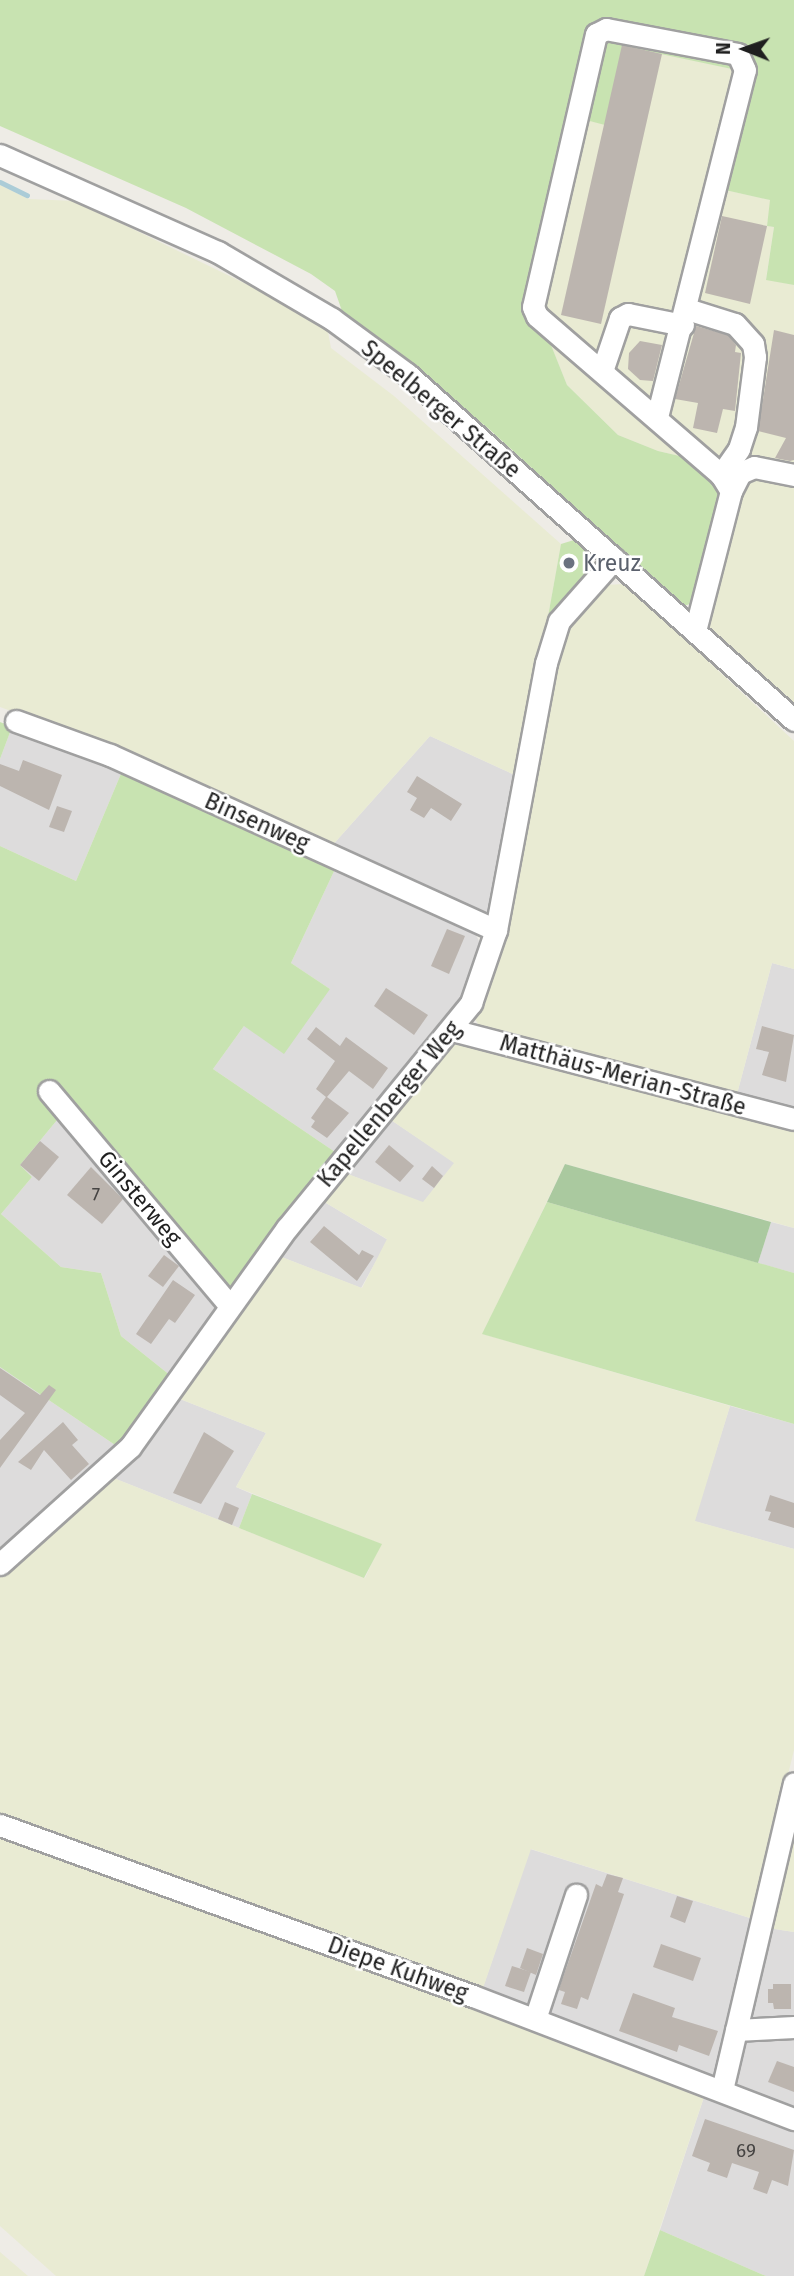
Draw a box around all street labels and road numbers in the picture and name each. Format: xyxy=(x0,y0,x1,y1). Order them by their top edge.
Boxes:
street label: Speelberger Straße xyxy=(356,334,526,484)
street label: Binsenweg xyxy=(200,787,314,857)
street label: Kapellenberger Weg xyxy=(311,1015,467,1193)
street label: Matthäus-Merian-Straße xyxy=(497,1029,749,1121)
street label: Ginsterweg xyxy=(92,1145,188,1251)
street label: Diepe Kuhweg xyxy=(324,1931,472,2007)

